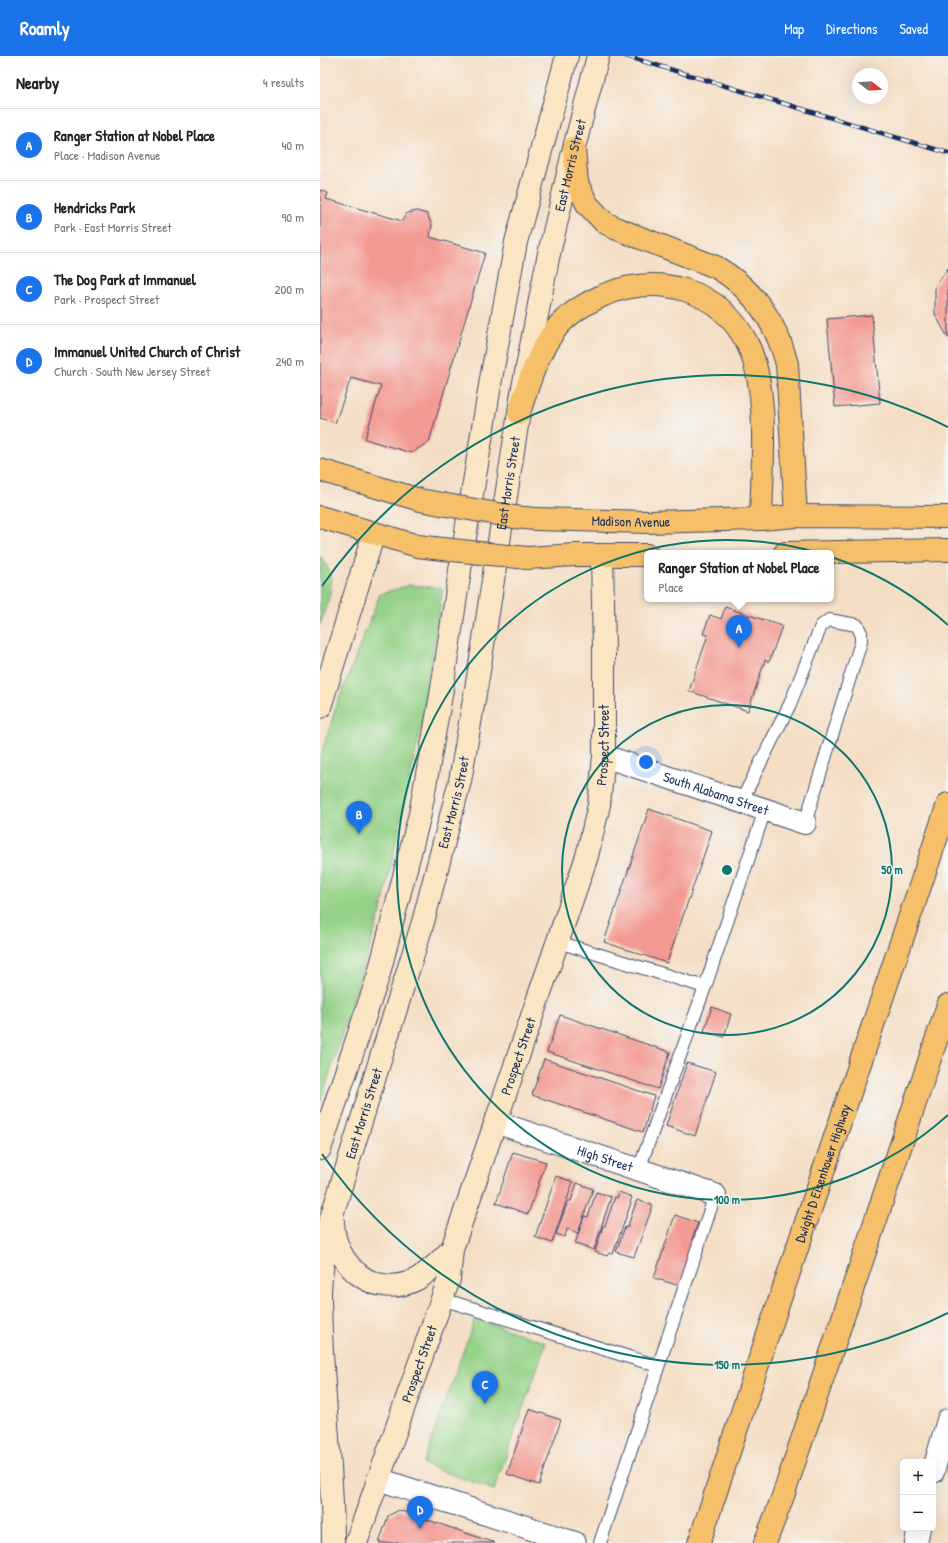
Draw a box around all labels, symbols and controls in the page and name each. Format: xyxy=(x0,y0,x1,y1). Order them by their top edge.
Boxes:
text: Roamly xyxy=(20,15,70,41)
text: Map xyxy=(784,19,804,38)
text: Directions xyxy=(826,19,877,38)
text: Saved xyxy=(899,19,928,38)
north arrow xyxy=(852,68,888,104)
text: Nearby xyxy=(16,71,59,94)
text: 4 results xyxy=(263,73,304,91)
street label: East Morris Street xyxy=(549,117,590,213)
text: Ranger Station at Nobel Place xyxy=(54,125,215,146)
text: A xyxy=(26,136,32,154)
text: 40 m xyxy=(281,136,304,154)
text: Place · Madison Avenue xyxy=(54,146,161,164)
text: Hendricks Park xyxy=(54,197,135,218)
text: B xyxy=(26,208,32,226)
text: 90 m xyxy=(282,208,304,226)
text: Park · East Morris Street xyxy=(54,218,172,236)
text: The Dog Park at Immanuel xyxy=(54,269,196,290)
text: C xyxy=(25,280,33,298)
text: 200 m xyxy=(274,280,304,298)
text: Park · Prospect Street xyxy=(54,290,159,308)
text: Immanuel United Church of Christ xyxy=(54,341,240,362)
text: D xyxy=(26,352,32,370)
text: 240 m xyxy=(275,352,304,370)
text: Church · South New Jersey Street xyxy=(54,362,210,380)
street label: East Morris Street xyxy=(491,435,524,531)
street label: Madison Avenue xyxy=(591,511,671,531)
popup xyxy=(644,550,834,602)
text: Ranger Station at Nobel Place xyxy=(658,557,820,578)
text: Place xyxy=(658,578,684,596)
pin: A xyxy=(726,615,752,648)
street label: Prospect Street xyxy=(591,705,614,786)
your location xyxy=(636,752,656,772)
street label: East Morris Street xyxy=(433,754,473,850)
street label: South Alabama Street xyxy=(661,766,771,819)
pin: B xyxy=(346,801,372,834)
text: 50 m xyxy=(881,861,903,878)
centre of rings xyxy=(720,863,734,877)
street label: Prospect Street xyxy=(496,1014,540,1097)
street label: East Morris Street xyxy=(340,1065,386,1161)
street label: Dwight D Eisenhower Highway xyxy=(790,1101,855,1245)
street label: High Street xyxy=(575,1140,636,1176)
text: 100 m xyxy=(714,1191,740,1208)
street label: Prospect Street xyxy=(396,1322,441,1405)
text: 150 m xyxy=(714,1356,740,1373)
pin: C xyxy=(472,1371,498,1404)
map controls xyxy=(900,1459,936,1531)
button: + xyxy=(900,1459,936,1495)
button: − xyxy=(900,1495,936,1531)
pin: D xyxy=(407,1496,433,1529)

